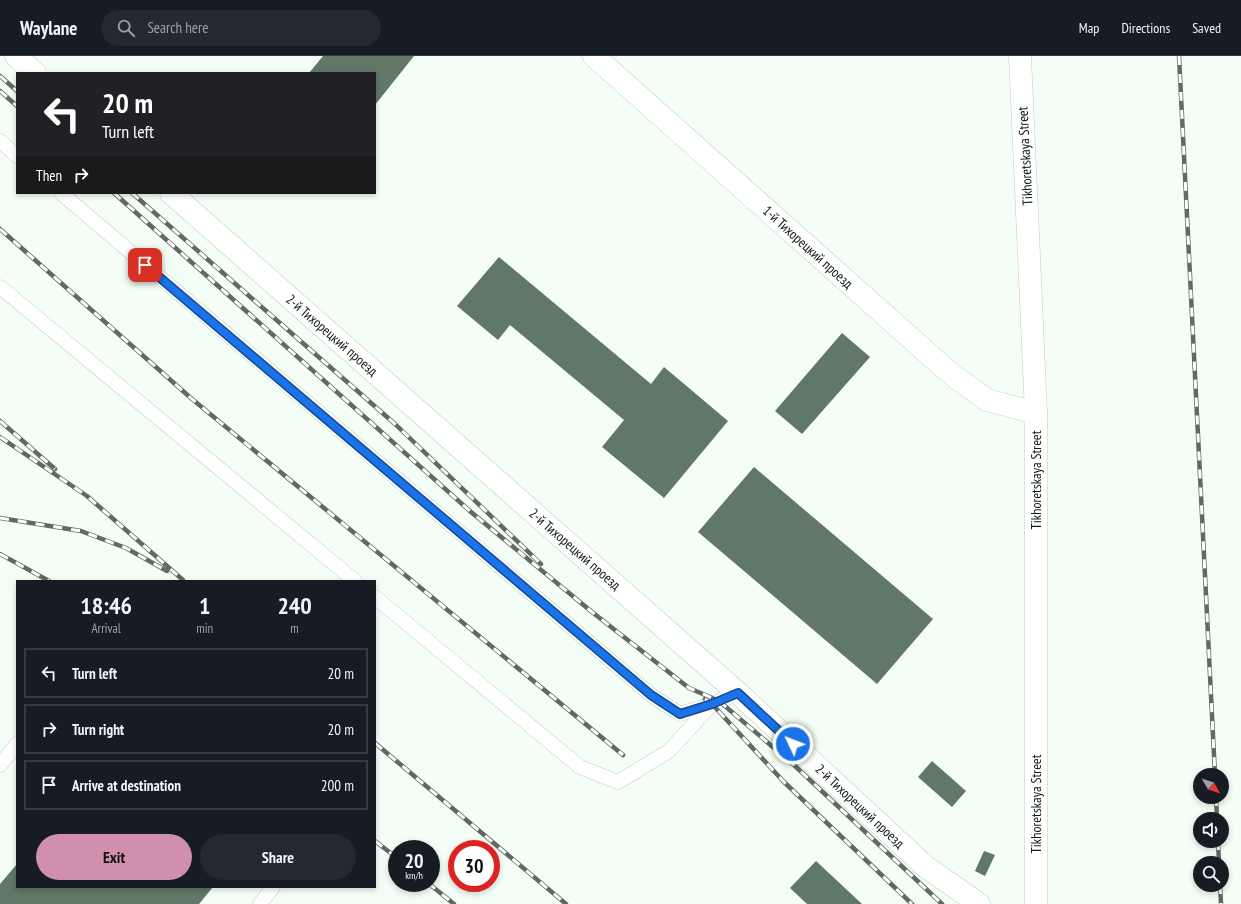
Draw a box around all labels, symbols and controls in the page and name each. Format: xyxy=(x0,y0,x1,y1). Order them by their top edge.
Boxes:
search box xyxy=(101,10,381,46)
text: Waylane xyxy=(20,16,77,40)
icon: search xyxy=(115,17,137,39)
text: Search here xyxy=(147,18,208,37)
text: Map xyxy=(1079,19,1099,37)
text: Directions xyxy=(1121,19,1170,37)
text: Saved xyxy=(1192,19,1221,37)
text: 20 m xyxy=(102,84,153,121)
icon: left xyxy=(36,88,88,140)
street label: Tikhoretskaya Street xyxy=(1013,106,1037,206)
text: Turn left xyxy=(102,120,154,143)
icon: right xyxy=(70,164,92,186)
text: Then xyxy=(36,166,62,185)
street label: 1-й Тихорецкий проезд xyxy=(759,202,857,292)
pin xyxy=(128,248,162,282)
icon: arrive xyxy=(134,254,156,276)
street label: 2-й Тихорецкий проезд xyxy=(282,290,382,380)
street label: Tikhoretskaya Street xyxy=(1027,430,1045,529)
street label: 2-й Тихорецкий проезд xyxy=(525,504,625,594)
text: 18:46 xyxy=(80,590,132,621)
text: 1 xyxy=(199,590,210,621)
text: 240 xyxy=(277,590,312,621)
text: Arrival xyxy=(91,620,121,637)
text: min xyxy=(196,620,213,637)
text: m xyxy=(290,620,299,637)
icon: left xyxy=(38,662,60,684)
text: Turn left xyxy=(72,664,117,683)
text: 20 m xyxy=(328,664,354,683)
icon: right xyxy=(38,718,60,740)
text: Turn right xyxy=(72,720,124,739)
text: 20 m xyxy=(328,720,354,739)
position arrow xyxy=(772,723,814,765)
street label: Tikhoretskaya Street xyxy=(1027,754,1045,853)
street label: 2-й Тихорецкий проезд xyxy=(812,760,908,852)
north arrow xyxy=(1193,768,1229,804)
map controls xyxy=(1193,768,1229,892)
icon: arrive xyxy=(38,774,60,796)
text: Arrive at destination xyxy=(72,776,181,795)
text: 200 m xyxy=(321,776,354,795)
button: sound xyxy=(1193,812,1229,848)
button: Exit xyxy=(36,834,192,880)
button: Share xyxy=(200,834,356,880)
speed limit sign: 30 xyxy=(448,840,500,892)
text: 20 xyxy=(404,848,424,874)
button: search xyxy=(1193,856,1229,892)
text: km/h xyxy=(405,869,423,882)

